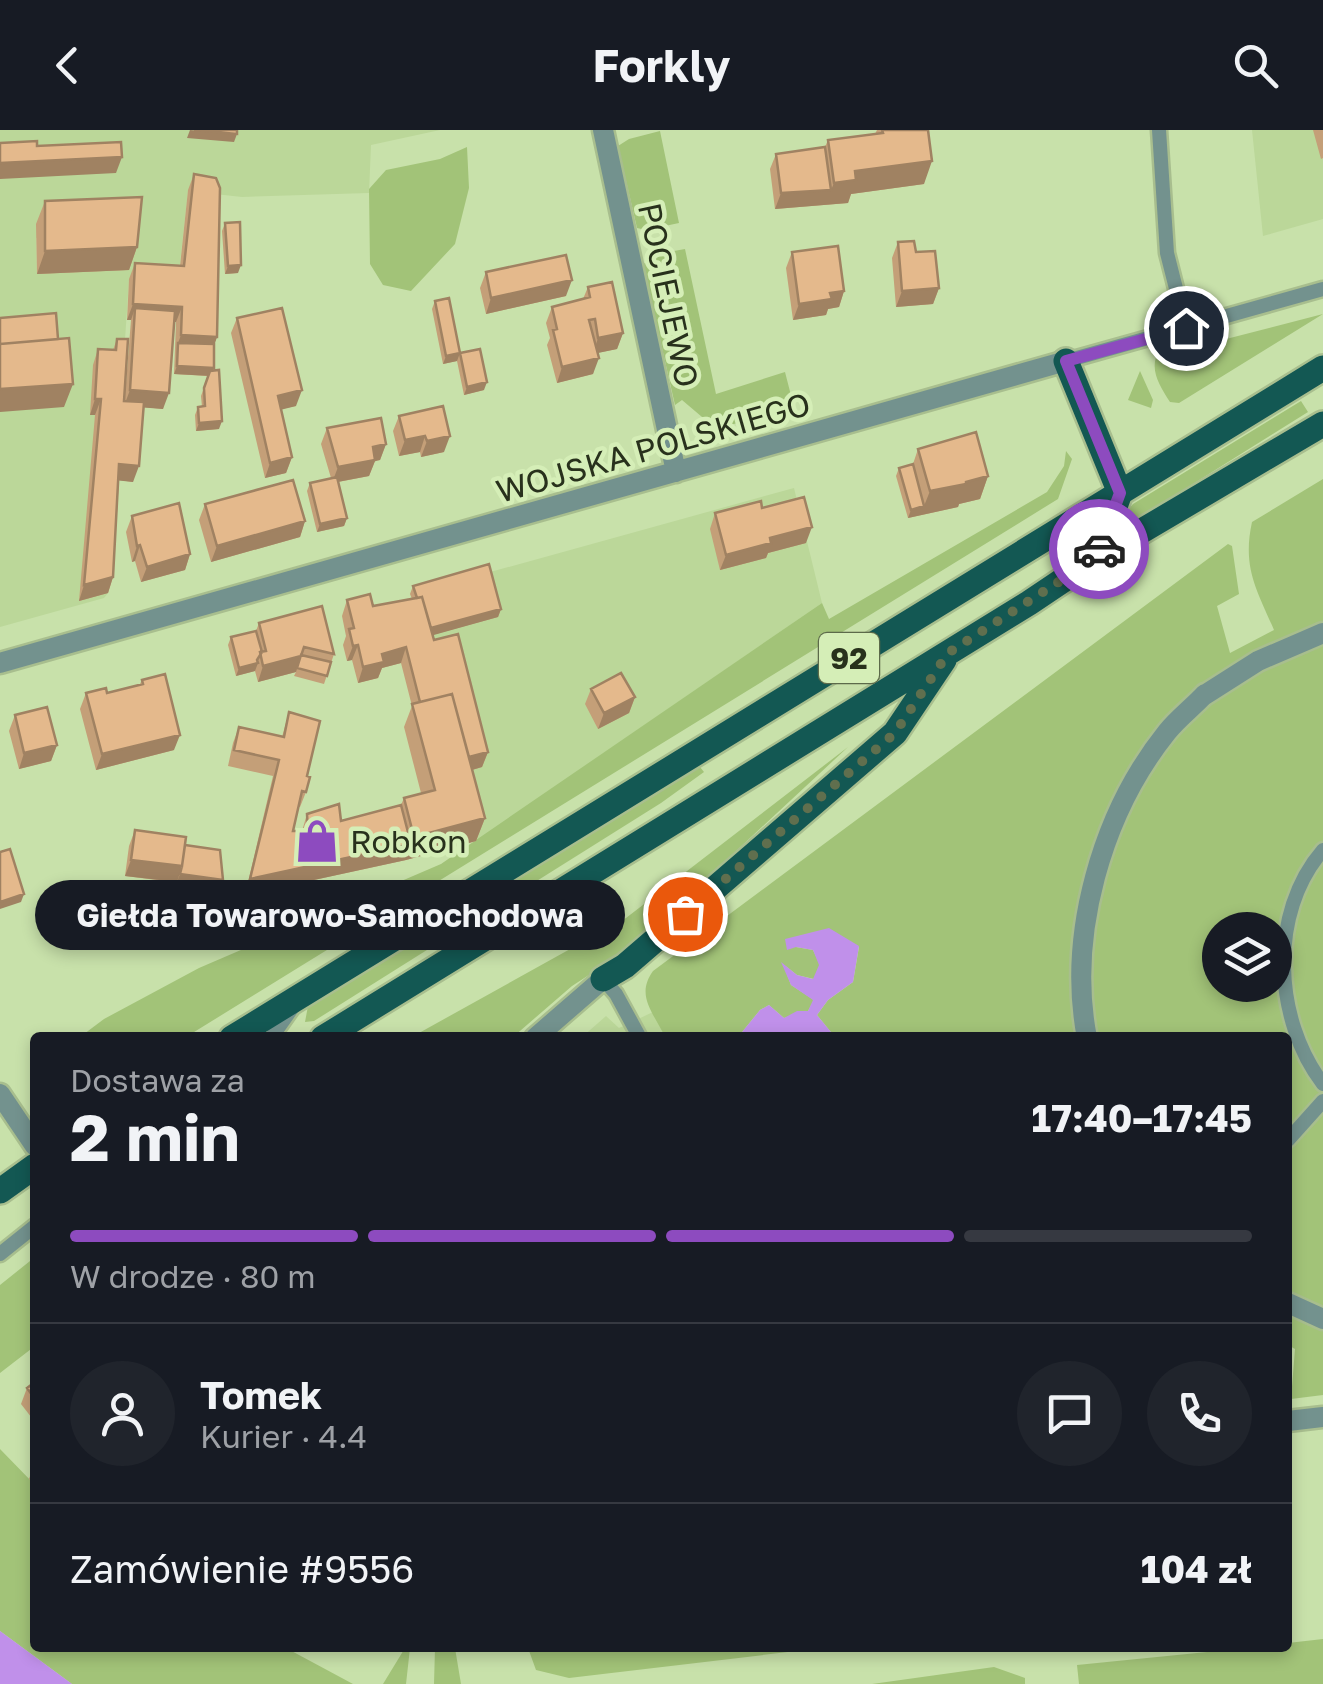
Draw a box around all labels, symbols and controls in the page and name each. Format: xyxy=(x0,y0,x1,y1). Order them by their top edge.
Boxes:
icon: back xyxy=(40,38,95,93)
text: Forkly xyxy=(592,38,731,92)
icon: search xyxy=(1228,38,1283,93)
street label: POCIEJEWO xyxy=(631,199,707,391)
pin xyxy=(1144,286,1229,371)
icon: home xyxy=(1159,301,1214,356)
street label: WOJSKA POLSKIEGO xyxy=(492,384,814,510)
courier xyxy=(1049,499,1149,599)
icon: car xyxy=(1072,522,1127,577)
road number: 92 xyxy=(819,633,879,683)
shop icon: Robkon xyxy=(293,817,341,865)
place label: Robkon xyxy=(350,822,467,860)
pin xyxy=(643,872,728,957)
callout: Giełda Towarowo-Samochodowa xyxy=(35,879,625,949)
icon: bag xyxy=(658,887,713,942)
text: Giełda Towarowo-Samochodowa xyxy=(76,896,584,934)
map controls xyxy=(1202,912,1292,1002)
button: layers xyxy=(1202,912,1292,1002)
text: Dostawa za xyxy=(70,1061,245,1099)
text: 17:40–17:45 xyxy=(1032,1095,1252,1140)
text: 2 min xyxy=(70,1097,240,1175)
text: W drodze · 80 m xyxy=(70,1257,316,1295)
button: person xyxy=(70,1361,175,1466)
button: chat xyxy=(1017,1361,1122,1466)
button: phone xyxy=(1147,1361,1252,1466)
text: Tomek xyxy=(200,1372,322,1417)
text: Kurier · 4.4 xyxy=(200,1417,367,1455)
text: Zamówienie #9556 xyxy=(70,1546,414,1591)
text: 104 zł xyxy=(1141,1546,1252,1591)

